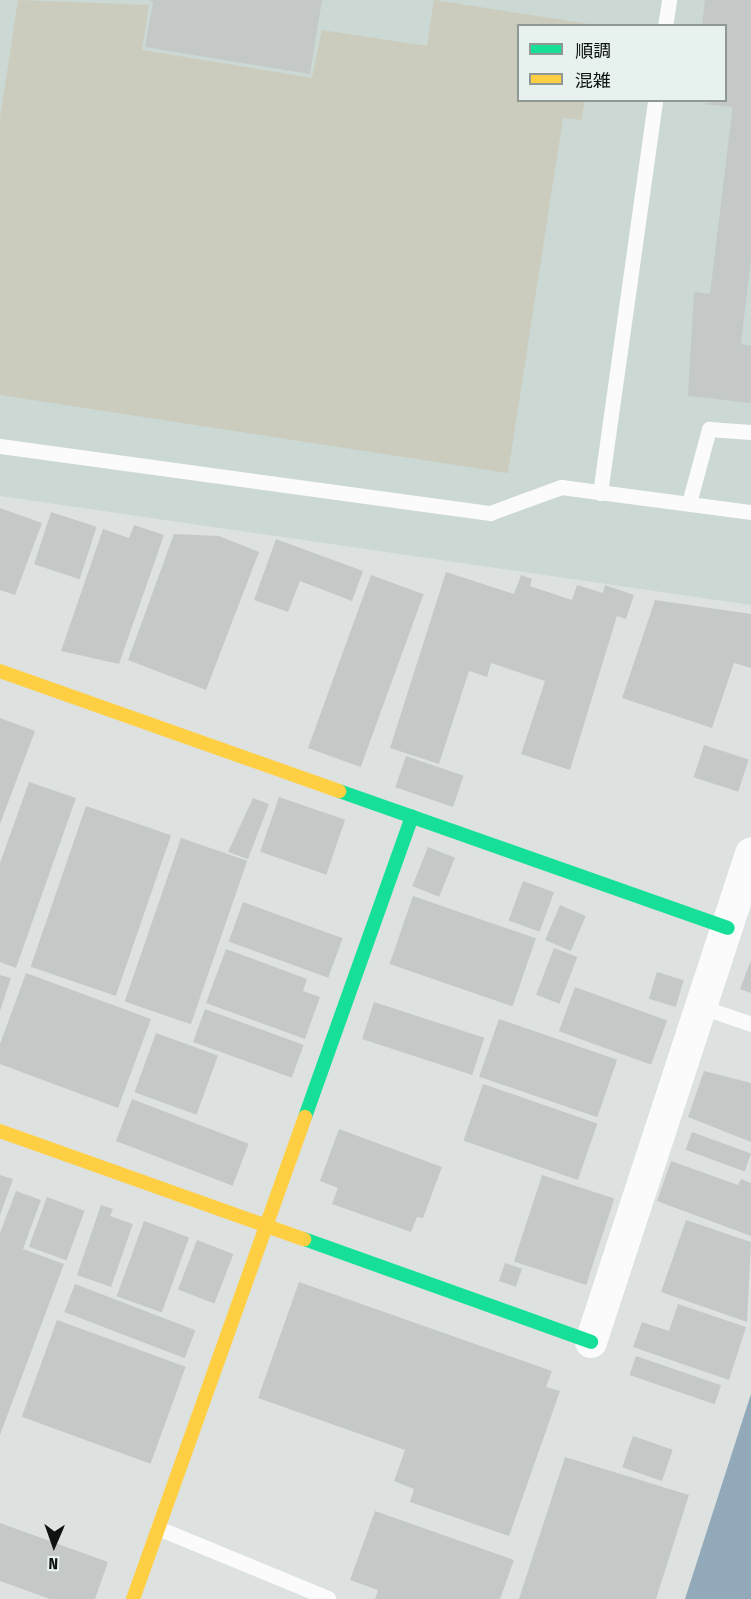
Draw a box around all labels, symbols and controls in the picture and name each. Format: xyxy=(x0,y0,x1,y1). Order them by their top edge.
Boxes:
legend xyxy=(517,24,727,102)
text: 順調 xyxy=(575,40,611,62)
text: 混雑 xyxy=(575,70,611,92)
north arrow xyxy=(24,1515,84,1575)
text: N xyxy=(48,1554,58,1573)

